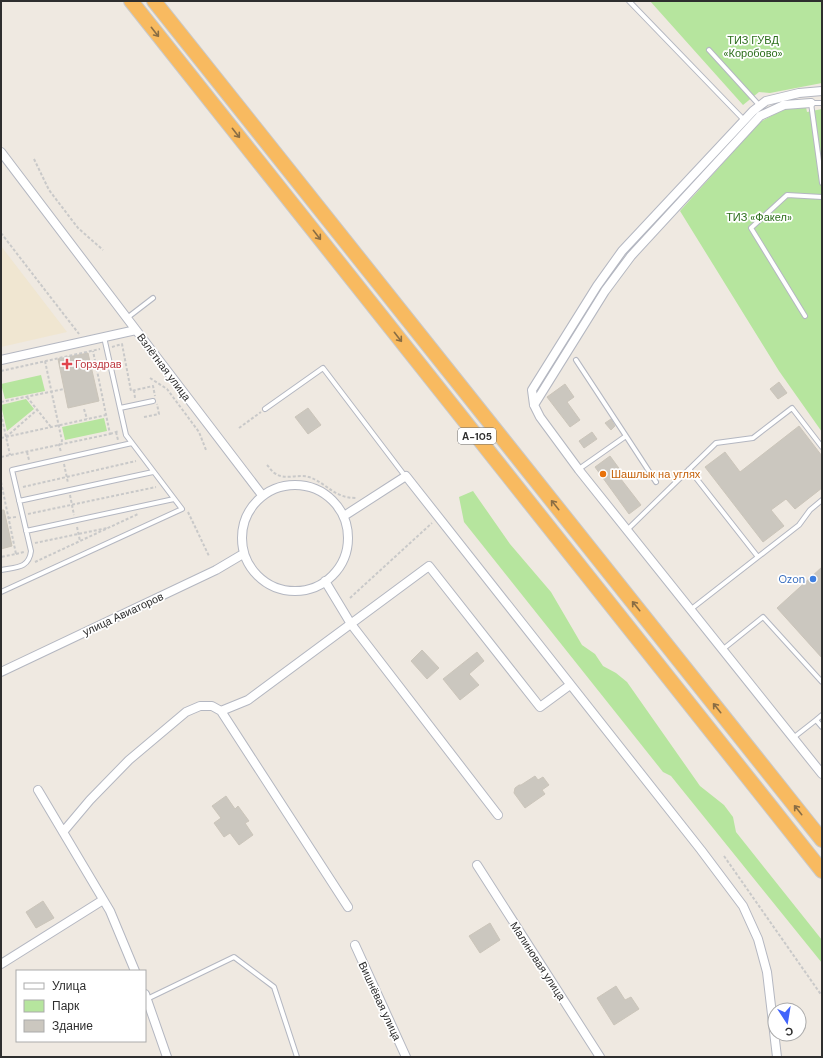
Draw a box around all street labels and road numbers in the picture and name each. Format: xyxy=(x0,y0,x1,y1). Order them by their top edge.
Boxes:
street label: Взлётная улица xyxy=(134,330,195,404)
road number: А-105 xyxy=(458,428,496,444)
street label: улица Авиаторов xyxy=(80,589,166,639)
street label: Малиновая улица xyxy=(507,919,569,1004)
street label: Вишнёвая улица xyxy=(356,959,405,1043)

